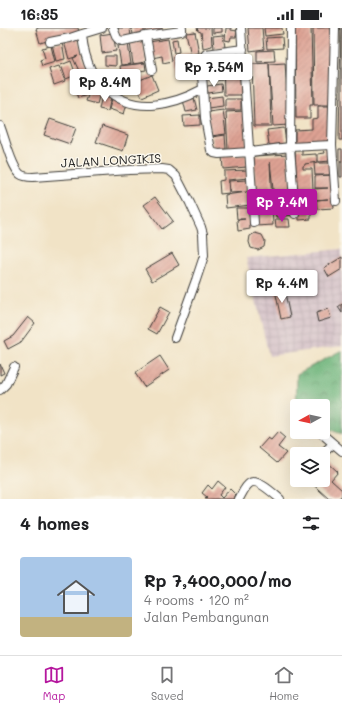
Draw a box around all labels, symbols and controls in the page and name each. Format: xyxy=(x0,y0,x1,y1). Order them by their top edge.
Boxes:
text: 16:35 xyxy=(20,4,58,24)
pin: Rp 7.54M xyxy=(173,54,255,88)
text: Rp 7.54M xyxy=(184,58,244,75)
pin: Rp 8.4M xyxy=(68,69,142,103)
text: Rp 8.4M xyxy=(79,73,131,90)
street label: JALAN LONGIKIS xyxy=(60,149,162,171)
pin: Rp 7.4M xyxy=(245,189,319,223)
text: Rp 7.4M xyxy=(256,193,308,210)
pin: Rp 4.4M xyxy=(245,270,319,304)
text: Rp 4.4M xyxy=(256,274,308,291)
north arrow xyxy=(290,399,330,439)
map controls xyxy=(290,399,330,487)
button: layers xyxy=(290,447,330,487)
text: 4 homes xyxy=(20,512,89,534)
icon: filters xyxy=(300,512,322,534)
text: Rp 7,400,000/mo xyxy=(144,569,292,591)
icon: home xyxy=(52,573,100,621)
text: 4 rooms · 120 m² xyxy=(144,591,249,608)
text: Jalan Pembangunan xyxy=(144,608,269,625)
tab: Map xyxy=(43,664,65,703)
tab: Saved xyxy=(151,664,184,703)
tab: Home xyxy=(269,664,299,703)

